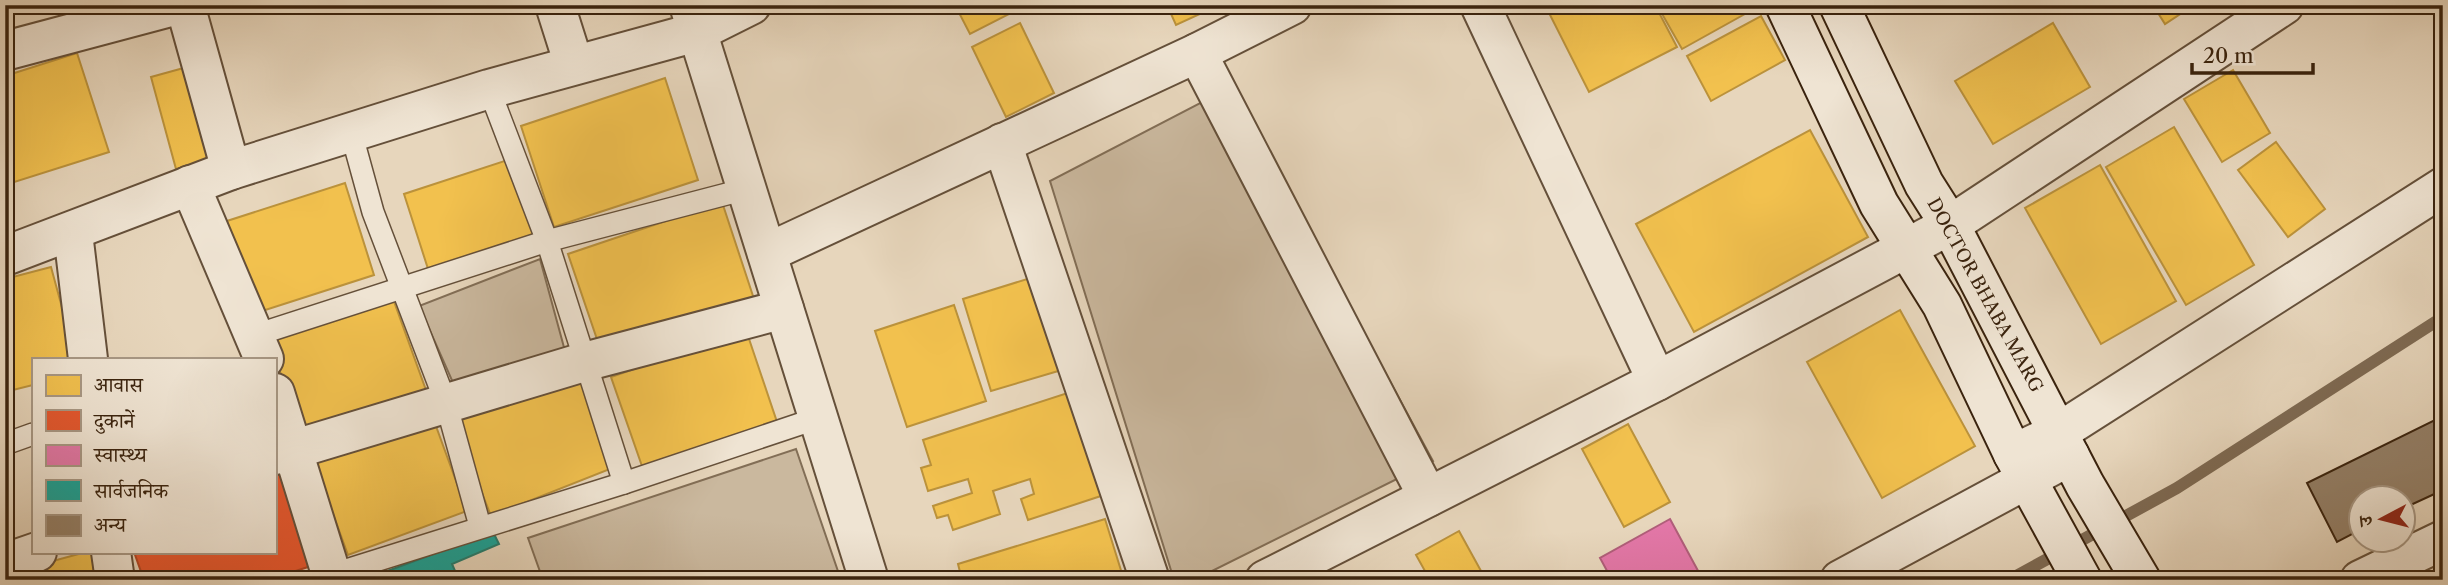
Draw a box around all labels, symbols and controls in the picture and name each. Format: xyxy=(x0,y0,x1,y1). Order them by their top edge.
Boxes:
scale bar xyxy=(2192,32,2313,76)
text: 20 m xyxy=(2203,43,2254,68)
street label: DOCTOR BHABA MARG xyxy=(1922,194,2048,396)
legend xyxy=(32,358,276,554)
text: आवास xyxy=(94,372,144,397)
text: दुकानें xyxy=(93,408,136,434)
text: स्वास्थ्य xyxy=(93,442,148,467)
text: सार्वजनिक xyxy=(93,478,169,503)
north arrow xyxy=(2346,484,2416,554)
text: अन्य xyxy=(94,512,127,537)
text: उ xyxy=(2353,513,2378,529)

